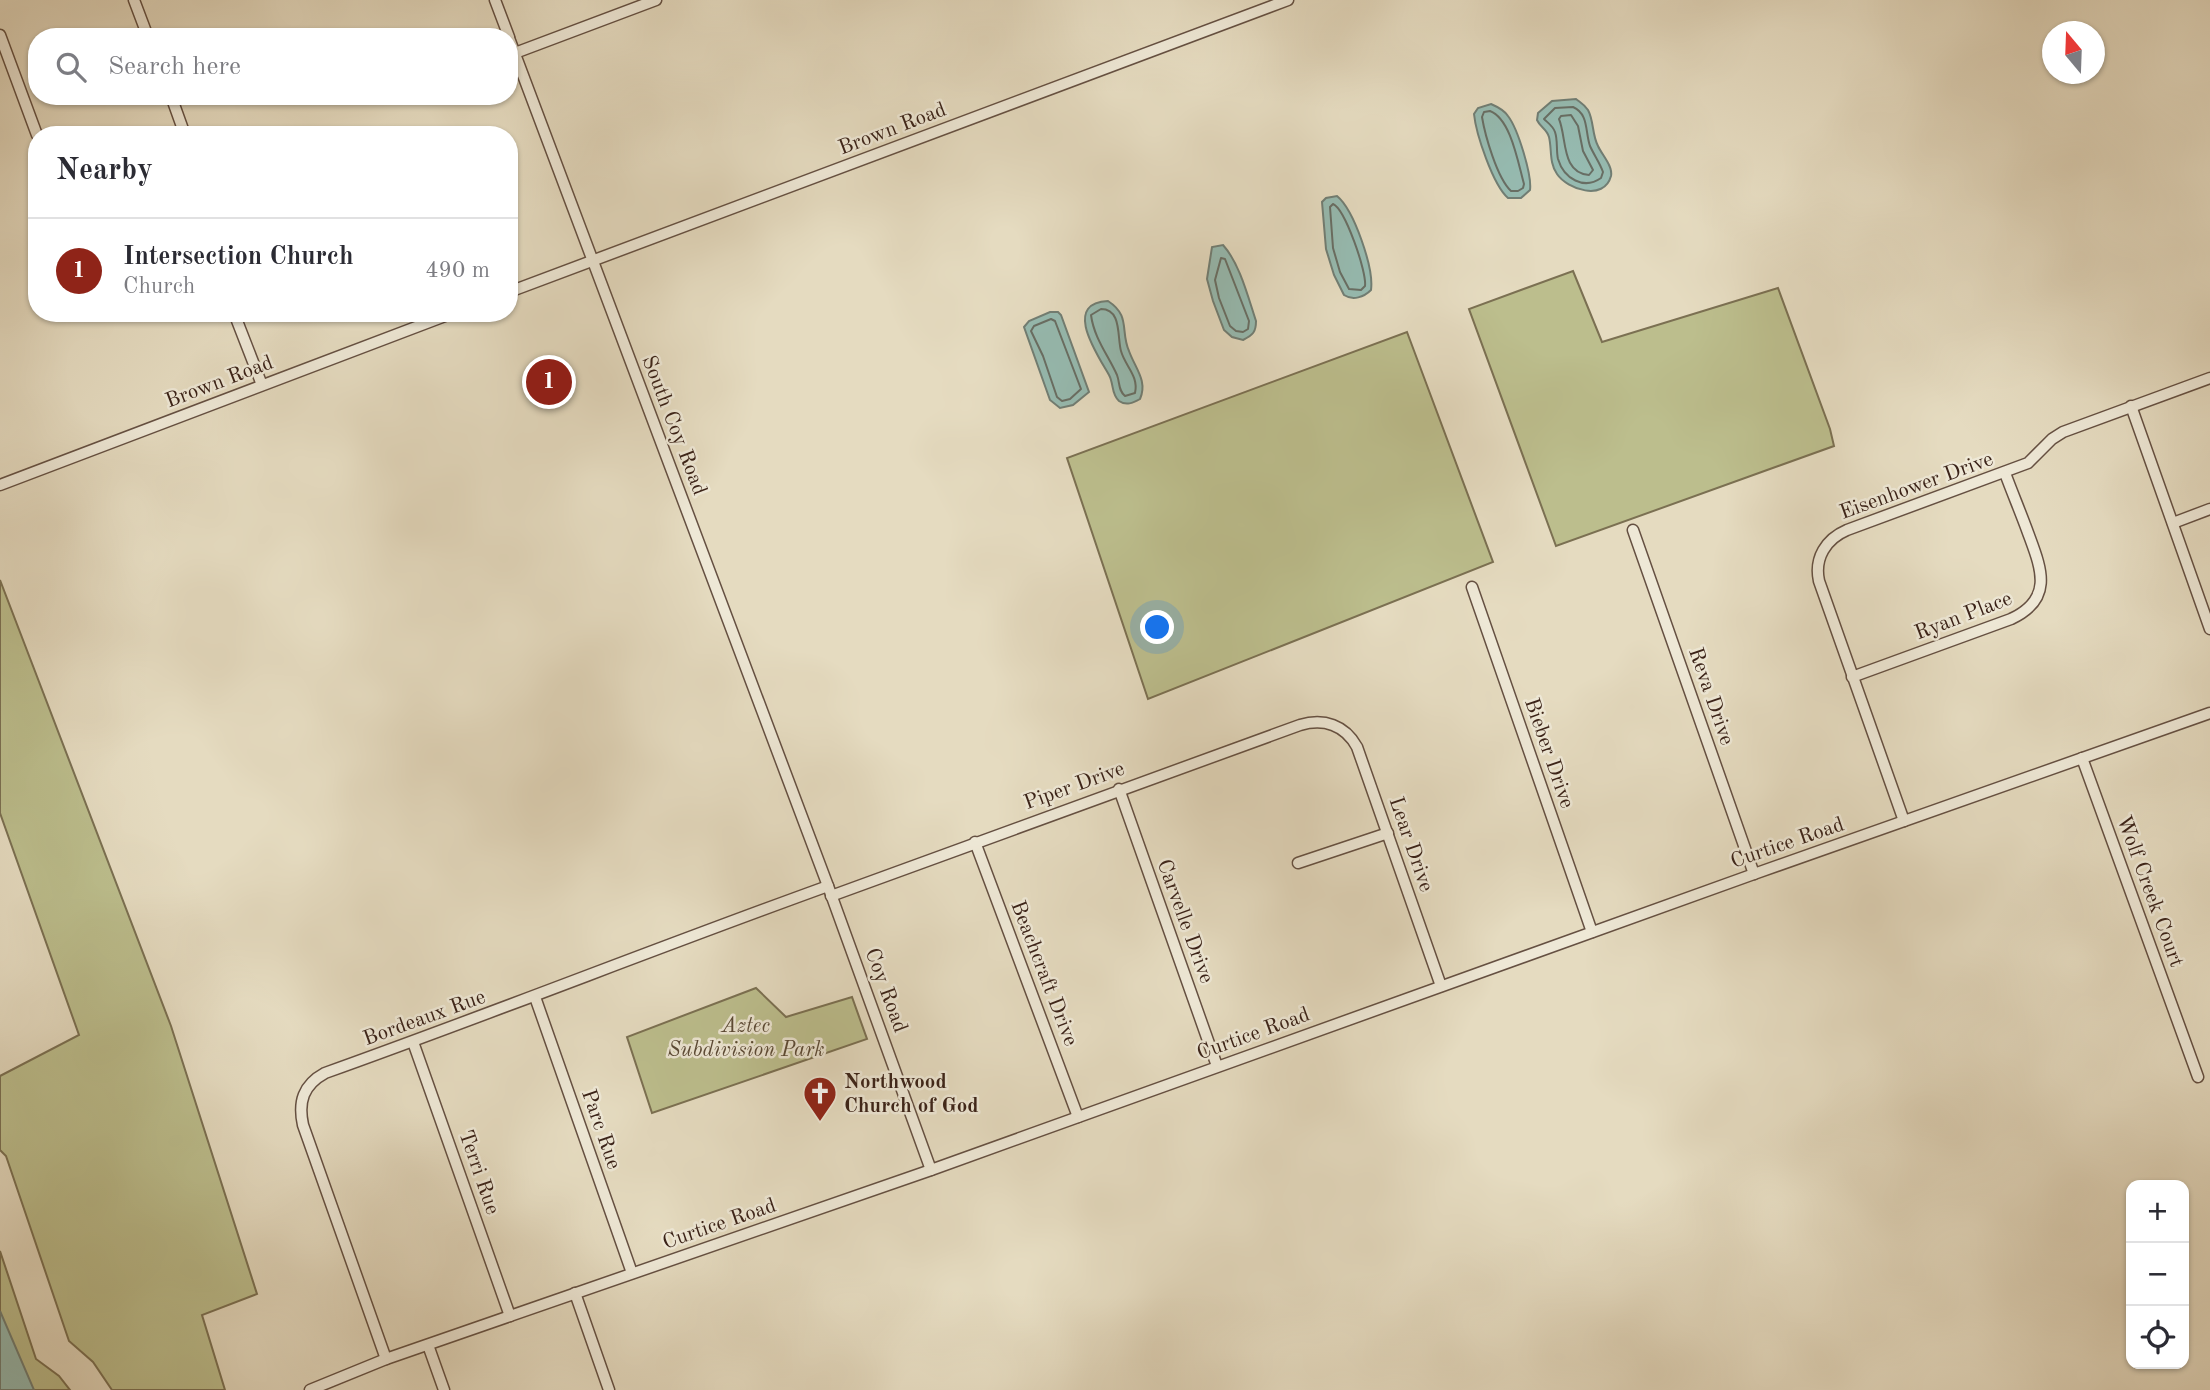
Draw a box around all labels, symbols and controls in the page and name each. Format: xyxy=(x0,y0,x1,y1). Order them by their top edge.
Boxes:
north arrow xyxy=(2042,21,2105,84)
search box xyxy=(28,28,518,105)
icon: search xyxy=(52,48,90,86)
text: Search here xyxy=(108,54,241,80)
street label: Brown Road xyxy=(836,99,949,160)
text: Nearby xyxy=(56,156,153,186)
text: Intersection Church xyxy=(123,244,354,270)
text: 1 xyxy=(72,259,86,282)
text: 490 m xyxy=(425,259,490,282)
text: Church xyxy=(123,275,195,298)
street label: Brown Road xyxy=(163,352,276,413)
street label: South Coy Road xyxy=(637,353,710,498)
pin: 1 xyxy=(526,356,572,408)
street label: Eisenhower Drive xyxy=(1837,449,1996,524)
street label: Ryan Place xyxy=(1912,588,2015,645)
your location xyxy=(1140,610,1174,644)
street label: Reva Drive xyxy=(1684,645,1737,748)
street label: Bieber Drive xyxy=(1520,696,1577,811)
street label: Piper Drive xyxy=(1021,759,1128,814)
street label: Lear Drive xyxy=(1385,794,1437,895)
street label: Wolf Creek Court xyxy=(2112,813,2187,970)
street label: Curtice Road xyxy=(1728,814,1847,873)
street label: Carvelle Drive xyxy=(1152,857,1217,986)
street label: Beachcraft Drive xyxy=(1006,898,1081,1049)
street label: Coy Road xyxy=(861,945,911,1036)
street label: Bordeaux Rue xyxy=(361,987,488,1050)
street label: Curtice Road xyxy=(1194,1004,1313,1065)
park label: Aztec Subdivision Park xyxy=(668,1016,825,1061)
place label: Northwood Church of God xyxy=(844,1072,979,1117)
church icon: Northwood Church of God xyxy=(801,1074,839,1123)
street label: Parc Rue xyxy=(577,1087,624,1172)
street label: Terri Rue xyxy=(454,1128,503,1217)
map controls xyxy=(2126,1180,2189,1369)
button: + xyxy=(2126,1180,2189,1243)
street label: Curtice Road xyxy=(660,1195,779,1254)
button: − xyxy=(2126,1243,2189,1306)
button: locate xyxy=(2126,1306,2189,1369)

